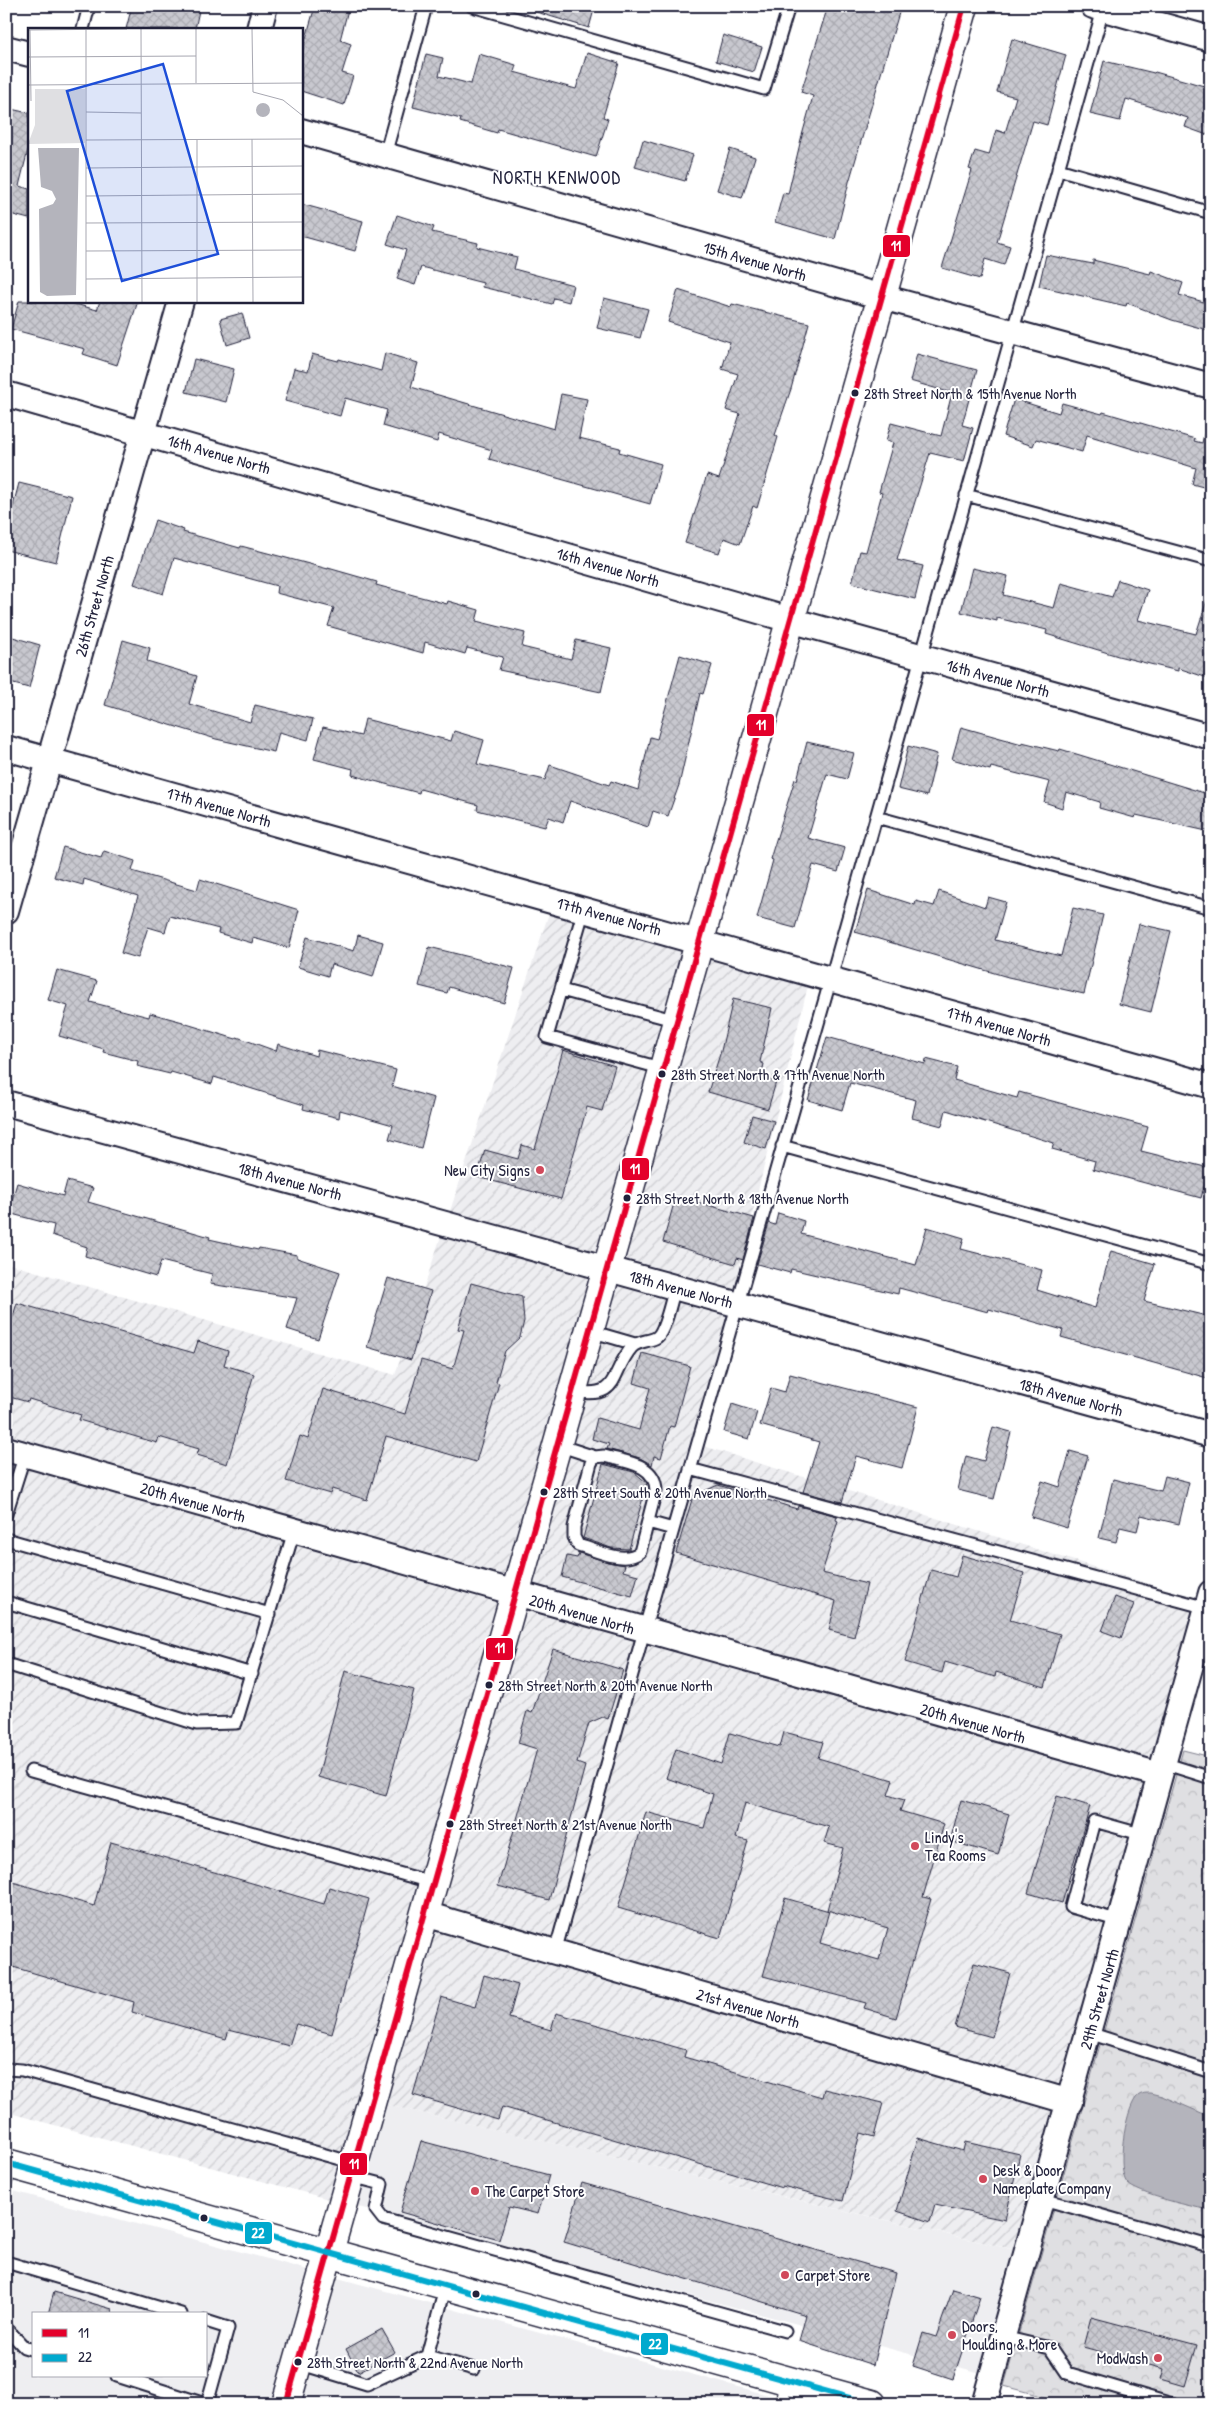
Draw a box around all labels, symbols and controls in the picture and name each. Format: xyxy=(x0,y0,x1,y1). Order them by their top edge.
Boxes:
inset map xyxy=(28,28,302,302)
district label: NORTH KENWOOD xyxy=(493,165,621,190)
line badge: 11 xyxy=(882,234,911,258)
street label: 15th Avenue North xyxy=(701,236,809,286)
text: 11 xyxy=(891,236,901,255)
place label: 28th Street North & 15th Avenue North xyxy=(864,383,1076,404)
marker: 28th Street North & 15th Avenue North xyxy=(850,388,860,398)
street label: 16th Avenue North xyxy=(165,429,273,479)
street label: 16th Avenue North xyxy=(554,542,662,592)
street label: 26th Street North xyxy=(69,553,119,659)
street label: 16th Avenue North xyxy=(944,654,1052,702)
line badge: 11 xyxy=(746,713,775,737)
text: 11 xyxy=(756,715,766,734)
street label: 17th Avenue North xyxy=(164,782,274,832)
street label: 17th Avenue North xyxy=(554,891,664,941)
street label: 17th Avenue North xyxy=(944,1001,1054,1051)
place label: 28th Street North & 17th Avenue North xyxy=(671,1064,884,1085)
marker: 28th Street North & 17th Avenue North xyxy=(657,1069,667,1079)
street label: 18th Avenue North xyxy=(236,1157,344,1205)
line badge: 11 xyxy=(621,1157,650,1181)
place label: New City Signs xyxy=(444,1159,530,1181)
text: 11 xyxy=(630,1159,640,1178)
marker: New City Signs xyxy=(534,1164,546,1176)
place label: 28th Street North & 18th Avenue North xyxy=(636,1188,849,1209)
marker: 28th Street North & 18th Avenue North xyxy=(622,1193,632,1203)
street label: 18th Avenue North xyxy=(627,1265,735,1313)
street label: 18th Avenue North xyxy=(1017,1373,1125,1421)
street label: 20th Avenue North xyxy=(138,1477,248,1528)
place label: 28th Street South & 20th Avenue North xyxy=(553,1482,766,1503)
marker: 28th Street South & 20th Avenue North xyxy=(539,1487,549,1497)
street label: 20th Avenue North xyxy=(527,1589,637,1640)
line badge: 11 xyxy=(485,1637,514,1661)
text: 11 xyxy=(495,1638,505,1657)
place label: 28th Street North & 20th Avenue North xyxy=(498,1675,712,1696)
marker: 28th Street North & 20th Avenue North xyxy=(484,1680,494,1690)
street label: 20th Avenue North xyxy=(918,1698,1028,1749)
place label: 28th Street North & 21st Avenue North xyxy=(459,1814,672,1835)
marker: 28th Street North & 21st Avenue North xyxy=(445,1819,455,1829)
place label: Lindy's Tea Rooms xyxy=(925,1826,986,1866)
marker: Lindy's Tea Rooms xyxy=(909,1840,921,1852)
street label: 29th Street North xyxy=(1074,1946,1124,2052)
street label: 21st Avenue North xyxy=(694,1983,802,2033)
line badge: 11 xyxy=(339,2152,368,2176)
text: 11 xyxy=(349,2154,359,2173)
place label: Desk & Door Nameplate Company xyxy=(993,2159,1111,2199)
marker: Desk & Door Nameplate Company xyxy=(977,2173,989,2185)
place label: The Carpet Store xyxy=(485,2180,585,2202)
marker: The Carpet Store xyxy=(469,2185,481,2197)
unlabelled marker xyxy=(199,2213,209,2223)
line badge: 22 xyxy=(244,2221,273,2245)
text: 22 xyxy=(251,2223,265,2242)
place label: Carpet Store xyxy=(795,2264,871,2286)
marker: Carpet Store xyxy=(779,2269,791,2281)
unlabelled marker xyxy=(471,2289,481,2299)
legend xyxy=(32,2312,208,2378)
place label: Doors, Moulding & More xyxy=(962,2315,1058,2355)
text: 11 xyxy=(78,2322,89,2343)
marker: Doors, Moulding & More xyxy=(946,2329,958,2341)
line badge: 22 xyxy=(640,2332,669,2356)
text: 22 xyxy=(648,2334,662,2353)
text: 22 xyxy=(78,2346,92,2367)
place label: ModWash xyxy=(1097,2347,1148,2369)
place label: 28th Street North & 22nd Avenue North xyxy=(307,2352,523,2373)
marker: ModWash xyxy=(1152,2352,1164,2364)
marker: 28th Street North & 22nd Avenue North xyxy=(293,2357,303,2367)

